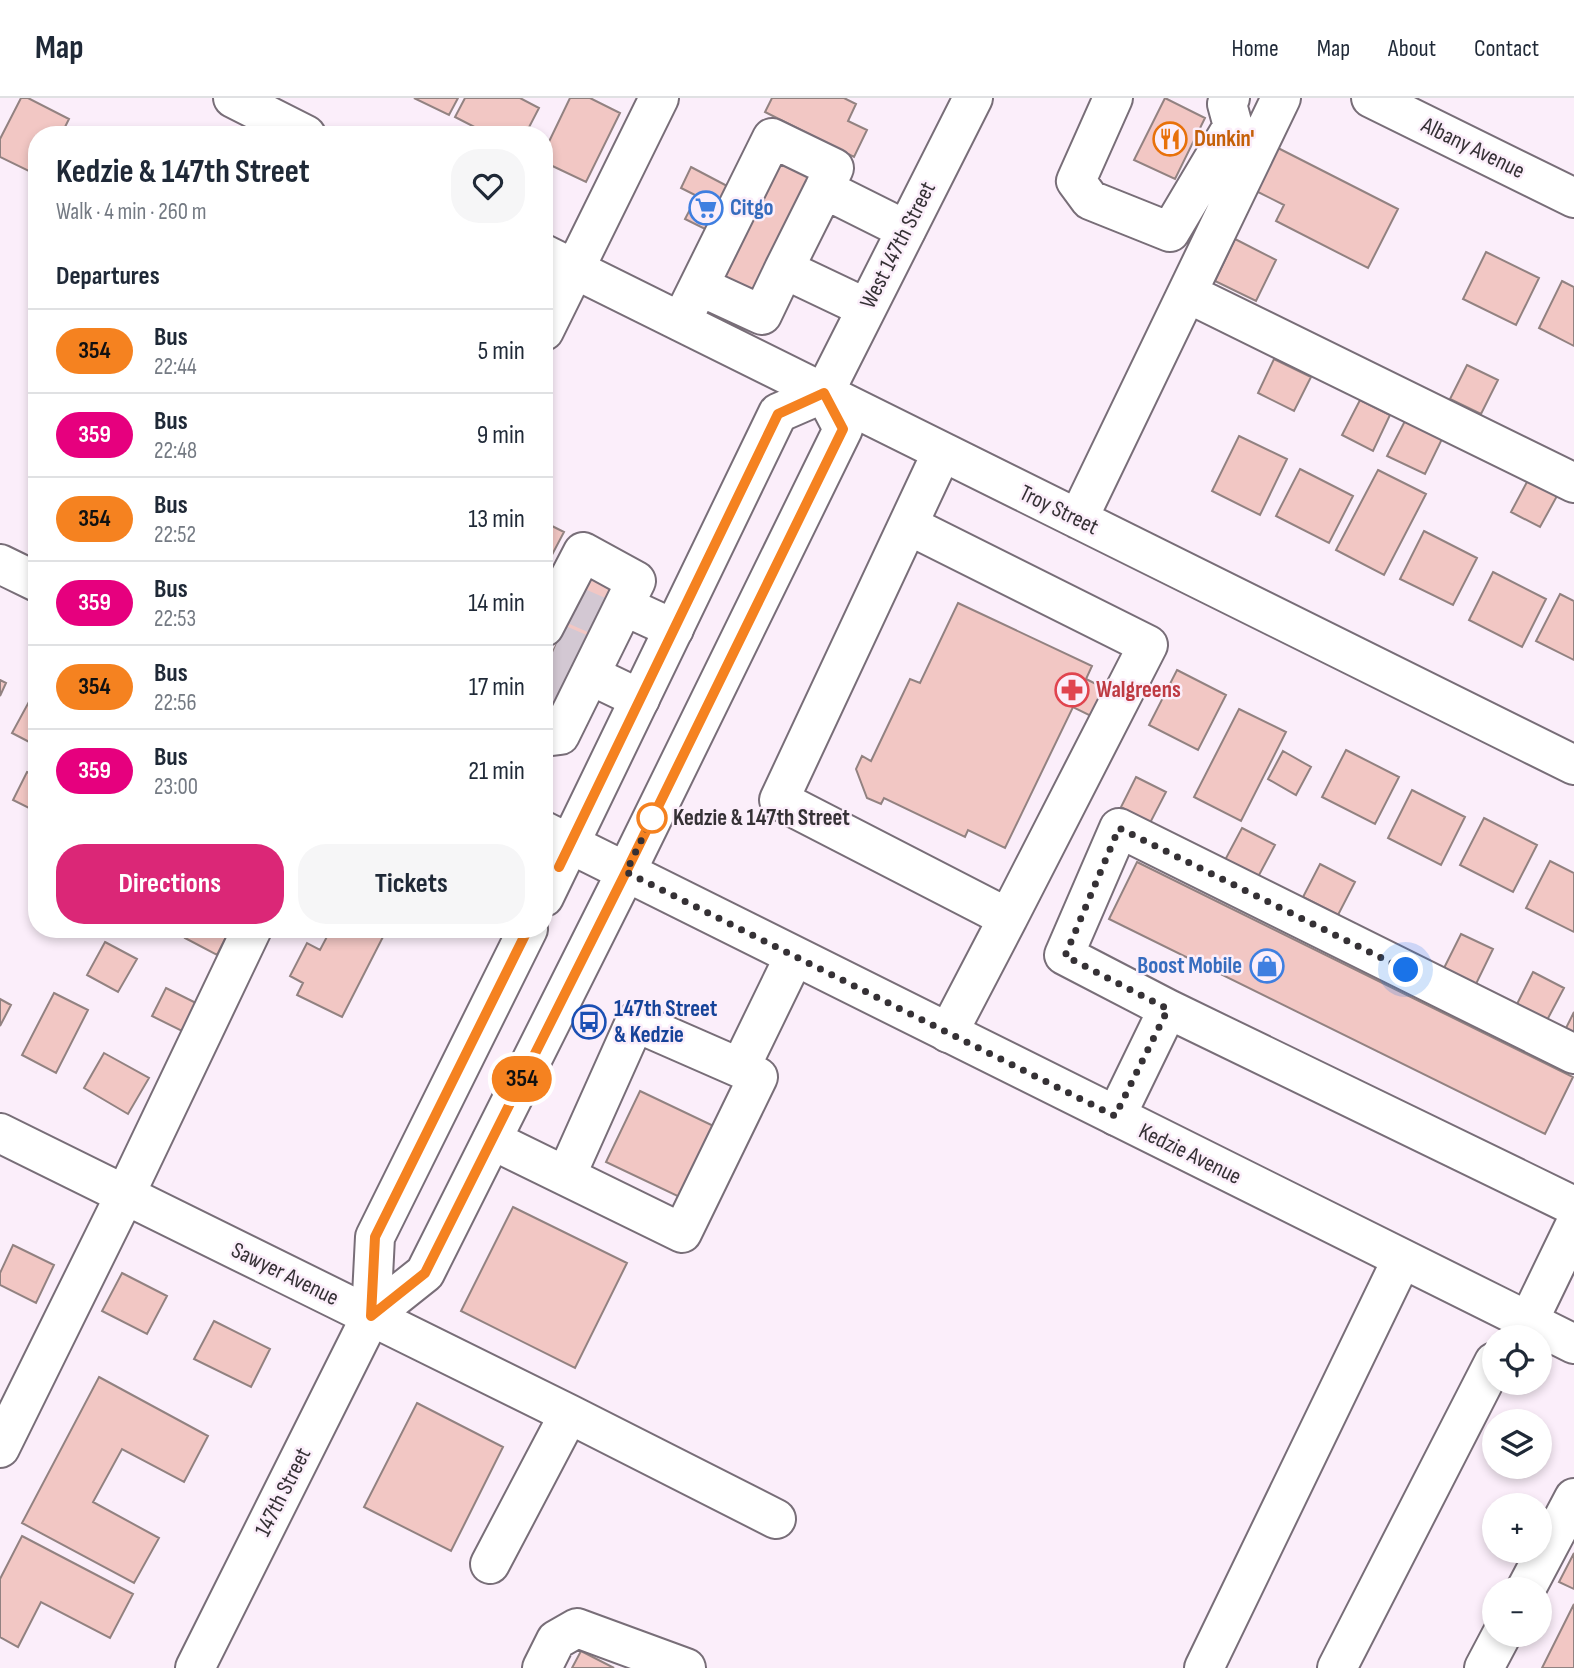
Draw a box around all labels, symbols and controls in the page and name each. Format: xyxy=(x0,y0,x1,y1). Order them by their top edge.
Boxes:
text: Map xyxy=(35,28,84,68)
text: Home xyxy=(1231,34,1279,63)
text: Map xyxy=(1317,34,1350,63)
text: About xyxy=(1388,34,1436,63)
text: Contact xyxy=(1474,34,1539,63)
street label: Albany Avenue xyxy=(1416,111,1529,185)
restaurant icon: Dunkin' xyxy=(1151,120,1189,158)
place label: Dunkin' xyxy=(1194,125,1254,153)
button: heart xyxy=(451,149,525,223)
text: Kedzie & 147th Street xyxy=(56,152,310,192)
street label: West 147th Street xyxy=(854,177,942,313)
supermarket icon: Citgo xyxy=(687,189,725,227)
place label: Citgo xyxy=(730,194,774,222)
text: Walk · 4 min · 260 m xyxy=(56,198,206,226)
text: Departures xyxy=(56,261,160,292)
text: Bus xyxy=(154,322,188,353)
text: 354 xyxy=(78,336,111,365)
text: 5 min xyxy=(478,336,525,367)
text: 22:44 xyxy=(154,353,197,381)
text: Bus xyxy=(154,406,188,437)
text: 359 xyxy=(78,420,111,449)
text: 9 min xyxy=(477,420,525,451)
text: 22:48 xyxy=(154,437,197,465)
street label: Troy Street xyxy=(1015,479,1103,541)
text: Bus xyxy=(154,490,188,521)
text: 354 xyxy=(78,504,111,533)
text: 13 min xyxy=(468,504,525,535)
text: 22:52 xyxy=(154,521,196,549)
text: Bus xyxy=(154,574,188,605)
text: 359 xyxy=(78,588,111,617)
text: 14 min xyxy=(468,588,525,619)
text: 22:53 xyxy=(154,605,196,633)
text: Bus xyxy=(154,658,188,689)
pharmacy icon: Walgreens xyxy=(1053,671,1091,709)
text: 354 xyxy=(78,672,111,701)
text: 17 min xyxy=(469,672,525,703)
place label: Walgreens xyxy=(1096,676,1181,704)
text: 22:56 xyxy=(154,689,197,717)
text: Bus xyxy=(154,742,188,773)
text: 359 xyxy=(78,756,111,785)
text: 21 min xyxy=(468,756,525,787)
text: 23:00 xyxy=(154,773,198,801)
marker: Kedzie & 147th Street xyxy=(637,803,667,833)
place label: Kedzie & 147th Street xyxy=(673,804,850,832)
button: Directions xyxy=(56,844,284,924)
button: Tickets xyxy=(298,844,525,924)
shop icon: Boost Mobile xyxy=(1248,947,1286,985)
place label: Boost Mobile xyxy=(1137,952,1242,980)
your location xyxy=(1388,952,1423,987)
place label: 147th Street & Kedzie xyxy=(614,995,718,1049)
bus stop icon: 147th Street & Kedzie xyxy=(570,1003,608,1041)
line badge: 354 xyxy=(482,1056,562,1102)
text: 354 xyxy=(506,1064,538,1093)
street label: Kedzie Avenue xyxy=(1134,1117,1246,1191)
street label: Sawyer Avenue xyxy=(227,1236,343,1312)
map controls xyxy=(1482,1325,1552,1647)
button: locate xyxy=(1482,1325,1552,1395)
button: layers xyxy=(1482,1409,1552,1479)
street label: 147th Street xyxy=(249,1443,317,1541)
button: + xyxy=(1482,1493,1552,1563)
button: − xyxy=(1482,1577,1552,1647)

